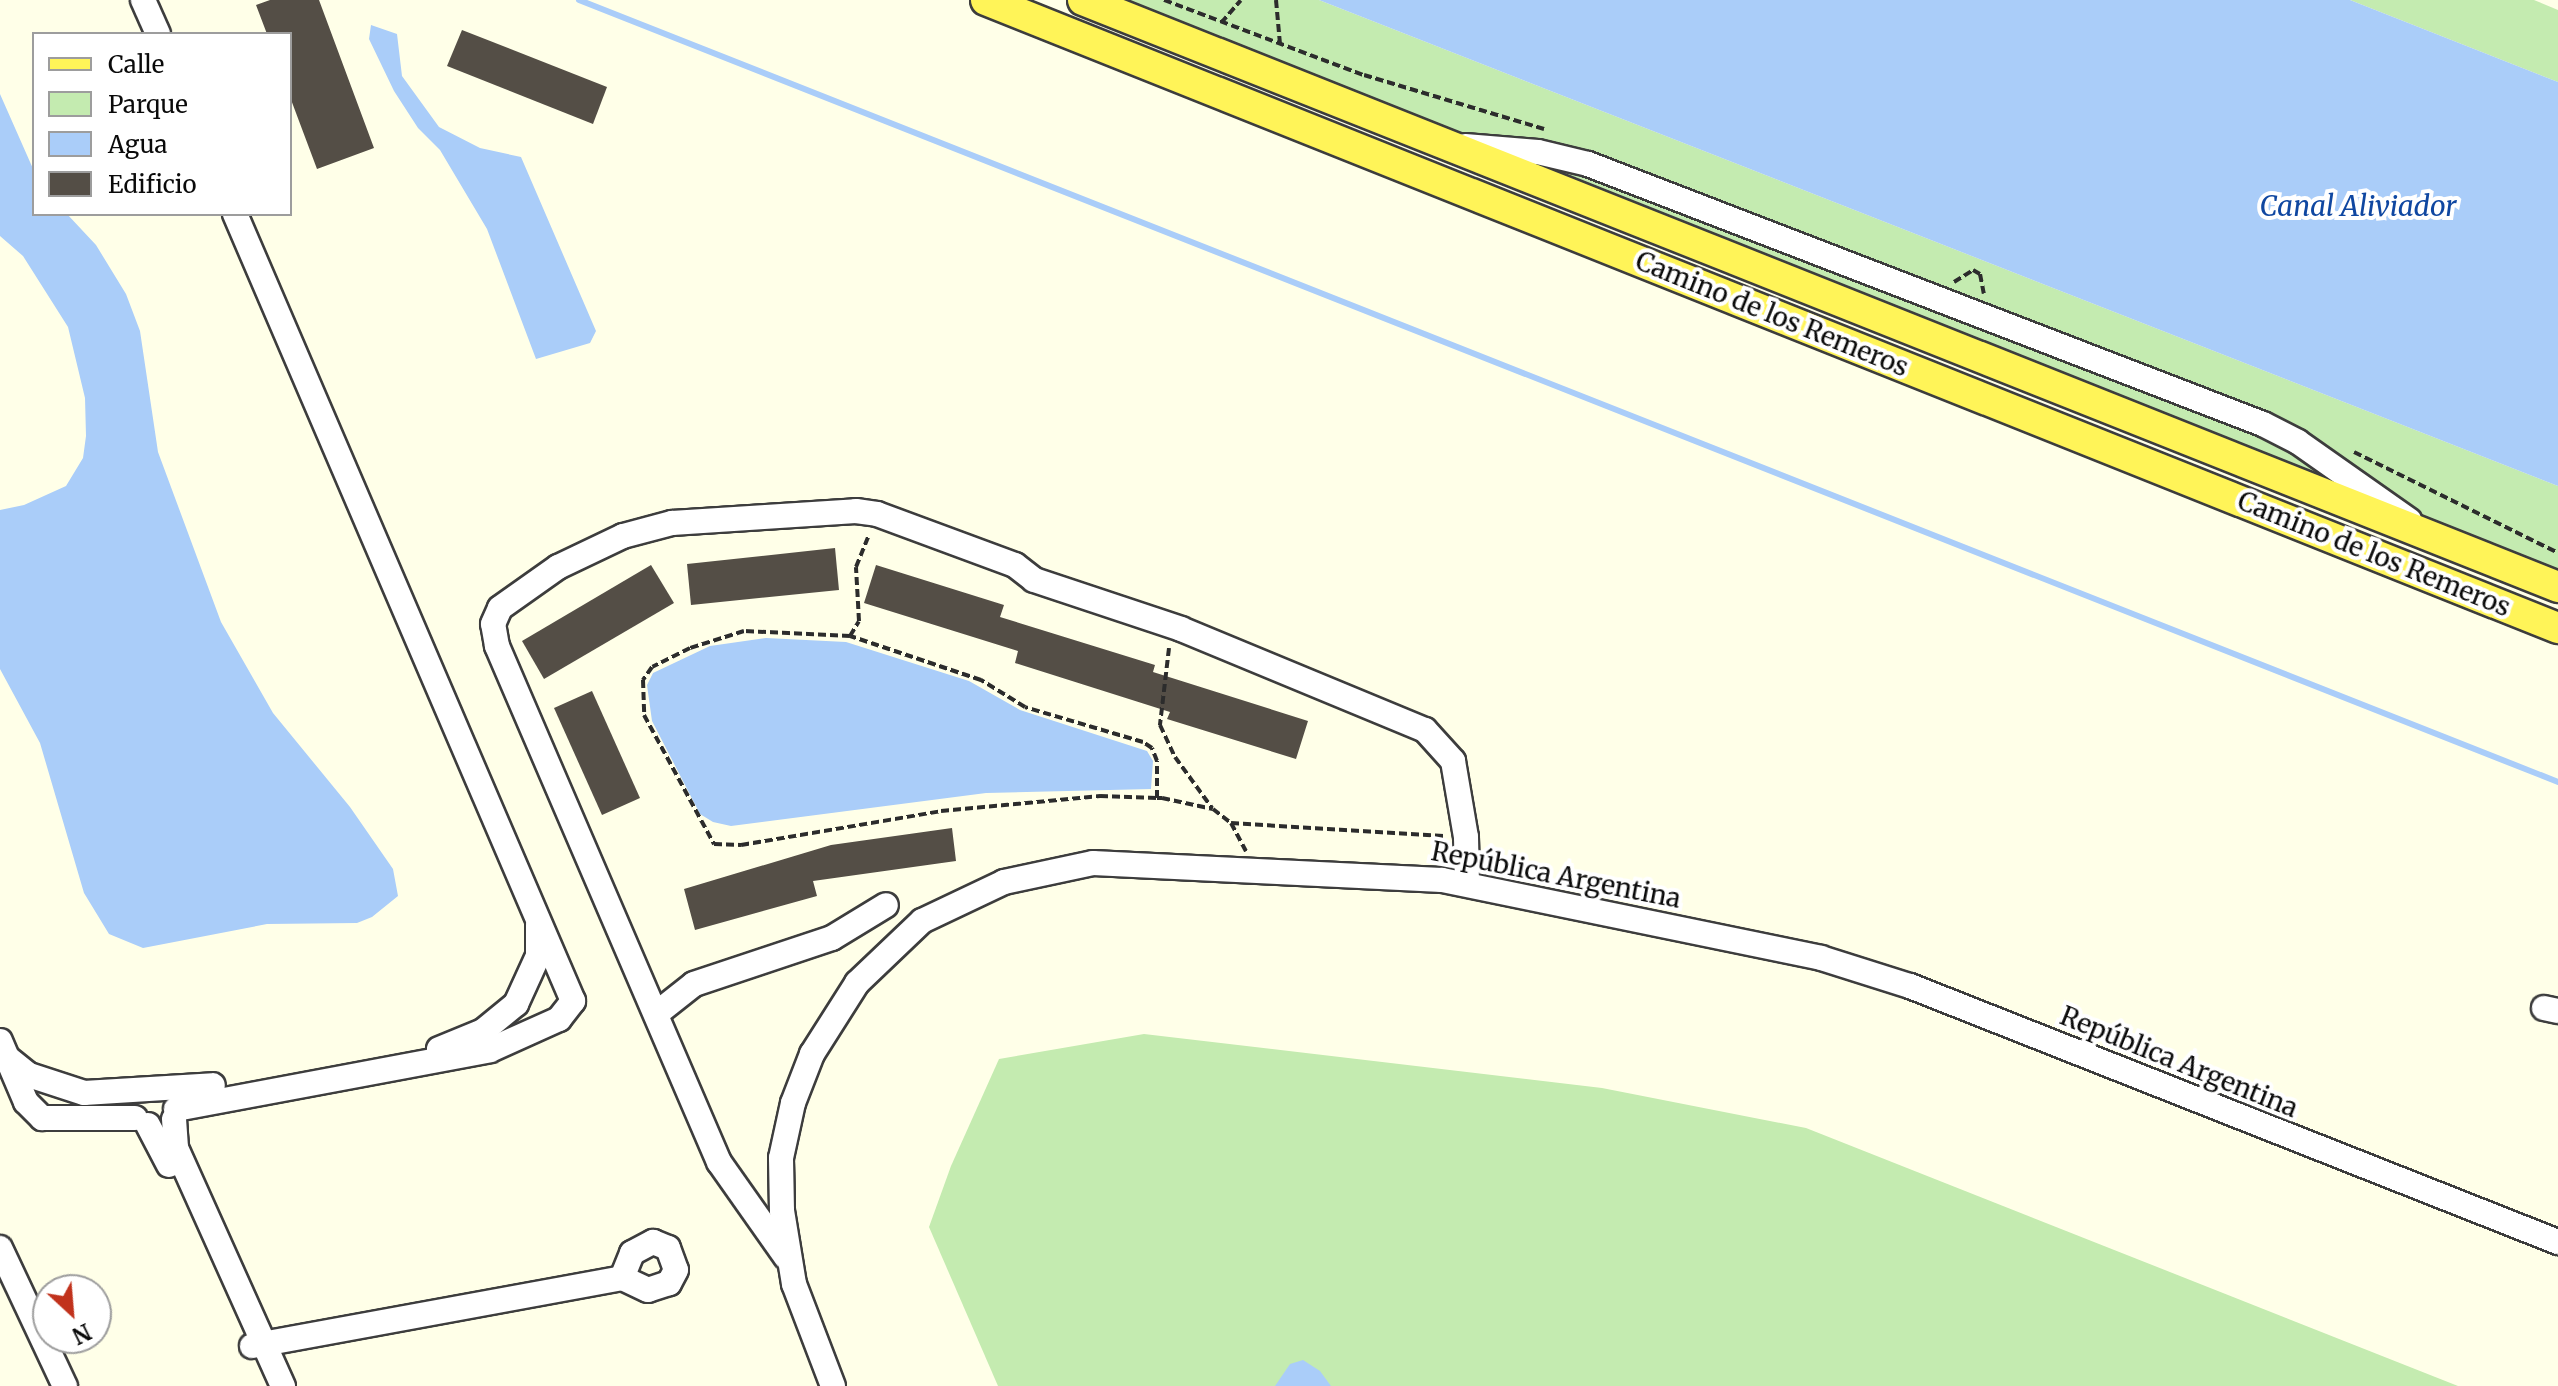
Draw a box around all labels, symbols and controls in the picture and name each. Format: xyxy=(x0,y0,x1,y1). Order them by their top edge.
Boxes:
legend xyxy=(32,32,292,216)
text: Calle xyxy=(108,49,164,80)
text: Parque xyxy=(108,89,188,120)
text: Agua xyxy=(108,129,167,160)
text: Edificio xyxy=(108,169,196,200)
water label: Canal Aliviador xyxy=(2259,189,2457,223)
street label: Camino de los Remeros xyxy=(1631,245,1913,383)
street label: Camino de los Remeros xyxy=(2233,485,2515,623)
street label: República Argentina xyxy=(1429,836,1683,914)
street label: República Argentina xyxy=(2056,1000,2302,1124)
north arrow xyxy=(32,1274,112,1354)
text: N xyxy=(68,1317,96,1350)

